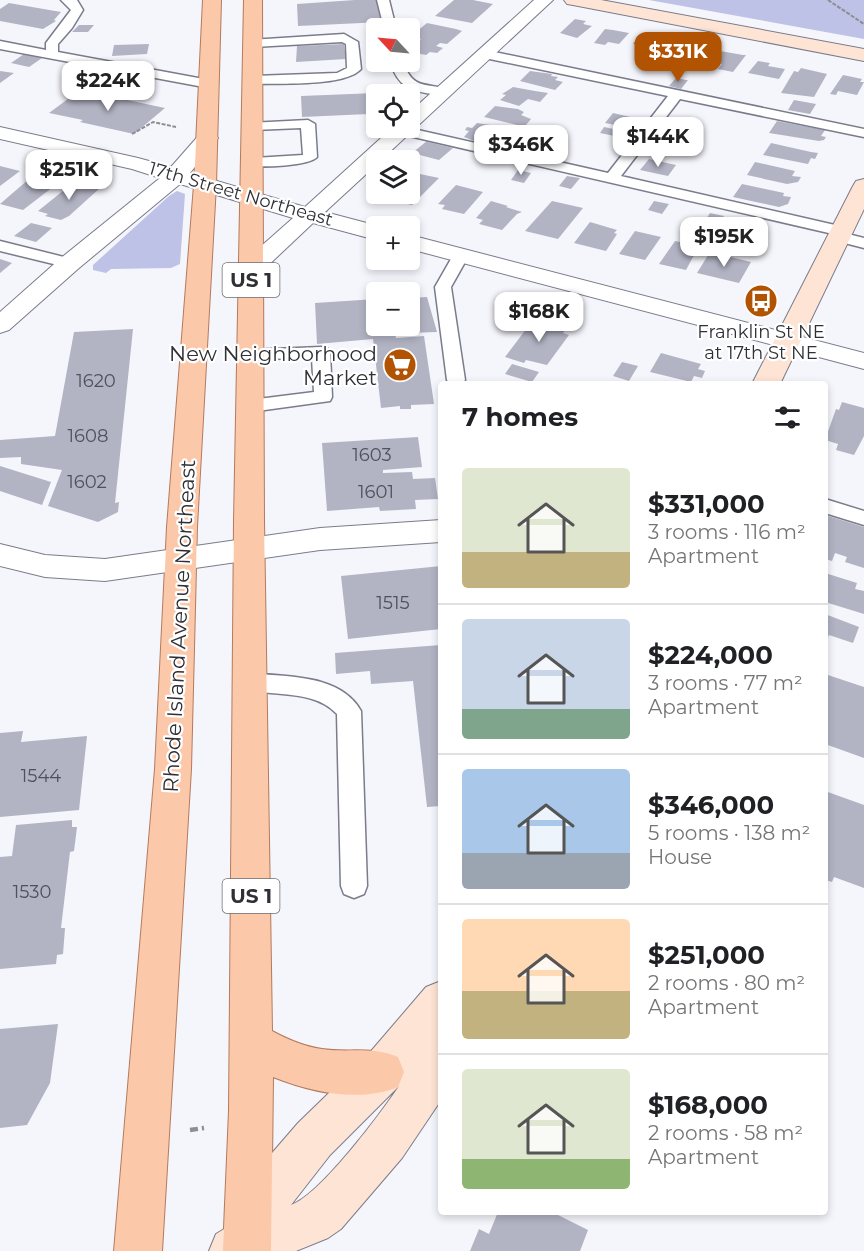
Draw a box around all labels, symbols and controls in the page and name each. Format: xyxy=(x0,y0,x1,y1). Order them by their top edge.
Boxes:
north arrow xyxy=(366,18,420,72)
map controls xyxy=(366,18,420,336)
pin: $331K xyxy=(636,32,720,83)
text: $331K xyxy=(649,39,707,63)
pin: $224K xyxy=(66,61,150,112)
text: $224K xyxy=(76,68,140,92)
button: locate xyxy=(366,84,420,138)
pin: $144K xyxy=(616,117,700,168)
text: $144K xyxy=(627,124,689,148)
pin: $346K xyxy=(479,125,563,176)
text: $346K xyxy=(488,132,554,156)
pin: $251K xyxy=(27,150,111,201)
button: layers xyxy=(366,150,420,204)
text: $251K xyxy=(39,157,99,181)
street label: 17th Street Northeast xyxy=(146,157,336,231)
button: + xyxy=(366,216,420,270)
pin: $195K xyxy=(682,217,766,268)
text: $195K xyxy=(694,224,754,248)
road number: US 1 xyxy=(222,263,280,297)
button: − xyxy=(366,282,420,336)
bus stop icon: Franklin St NE at 17th St NE xyxy=(743,283,779,319)
pin: $168K xyxy=(497,292,581,343)
text: $168K xyxy=(508,299,570,323)
place label: Franklin St NE at 17th St NE xyxy=(697,321,825,364)
place label: New Neighborhood Market xyxy=(169,341,377,390)
supermarket icon: New Neighborhood Market xyxy=(382,347,418,383)
house number: 1620 xyxy=(76,370,116,392)
text: 7 homes xyxy=(462,401,578,433)
icon: filters xyxy=(771,401,804,434)
house number: 1608 xyxy=(68,425,108,447)
house number: 1603 xyxy=(352,444,392,466)
street label: Rhode Island Avenue Northeast xyxy=(158,459,200,793)
house number: 1602 xyxy=(67,471,107,493)
house number: 1601 xyxy=(358,481,394,503)
text: $331,000 xyxy=(648,488,765,520)
icon: home xyxy=(510,492,582,564)
text: 3 rooms · 116 m² xyxy=(648,520,806,544)
text: Apartment xyxy=(648,544,759,568)
house number: 1515 xyxy=(376,592,410,614)
text: $224,000 xyxy=(648,639,773,671)
icon: home xyxy=(510,643,582,715)
text: 3 rooms · 77 m² xyxy=(648,671,803,695)
text: Apartment xyxy=(648,695,759,719)
house number: 1544 xyxy=(21,765,61,787)
text: $346,000 xyxy=(648,789,774,821)
icon: home xyxy=(510,793,582,865)
text: 5 rooms · 138 m² xyxy=(648,821,810,845)
text: House xyxy=(648,845,712,869)
road number: US 1 xyxy=(222,879,280,913)
house number: 1530 xyxy=(13,881,51,903)
text: $251,000 xyxy=(648,939,765,971)
icon: home xyxy=(510,943,582,1015)
text: 2 rooms · 80 m² xyxy=(648,971,805,995)
text: Apartment xyxy=(648,995,759,1019)
text: $168,000 xyxy=(648,1089,768,1121)
icon: home xyxy=(510,1093,582,1165)
text: 2 rooms · 58 m² xyxy=(648,1121,803,1145)
text: Apartment xyxy=(648,1145,759,1169)

